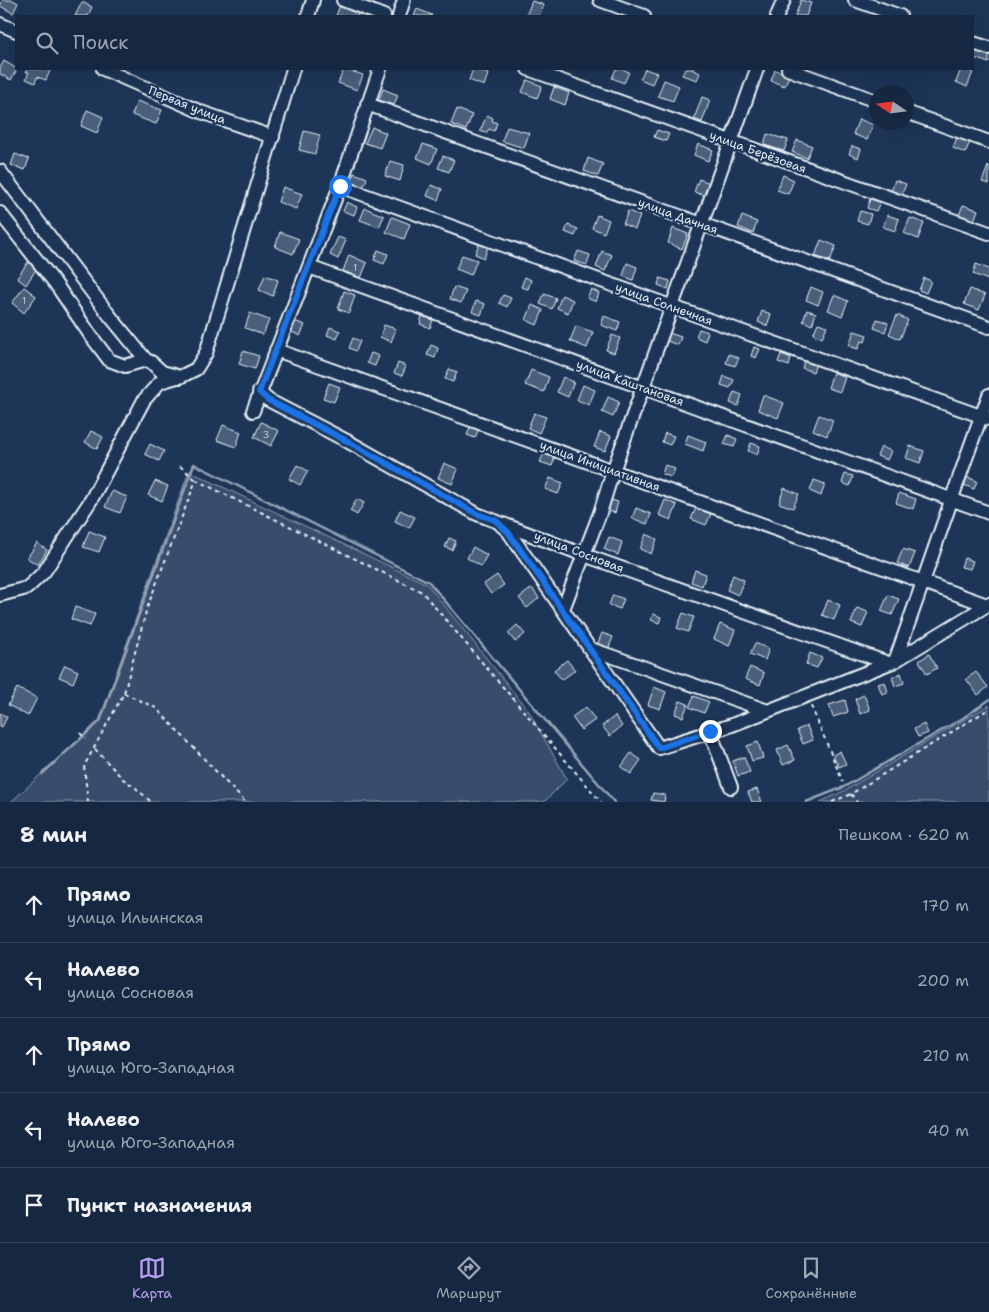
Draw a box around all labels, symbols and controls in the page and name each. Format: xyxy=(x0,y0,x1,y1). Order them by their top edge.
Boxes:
search box xyxy=(15,15,974,70)
icon: search xyxy=(33,29,61,57)
text: Поиск xyxy=(73,30,128,55)
street label: Первая улица xyxy=(146,82,229,128)
north arrow xyxy=(869,85,914,130)
street label: улица Берёзовая xyxy=(707,127,809,177)
route start xyxy=(329,175,352,198)
street label: улица Дачная xyxy=(636,194,720,238)
house number: 1 xyxy=(353,261,357,274)
street label: улица Солнечная xyxy=(613,279,715,329)
house number: 1 xyxy=(22,294,26,307)
street label: улица Каштановая xyxy=(574,356,686,410)
house number: 3 xyxy=(263,428,270,441)
street label: улица Инициативная xyxy=(538,437,662,495)
street label: улица Сосновая xyxy=(532,527,626,577)
route end xyxy=(699,720,722,743)
text: 8 мин xyxy=(20,821,87,849)
text: Пешком · 620 m xyxy=(838,824,969,845)
text: Прямо xyxy=(67,882,131,907)
icon: ahead xyxy=(20,891,48,919)
text: 170 m xyxy=(922,895,969,916)
text: улица Ильинская xyxy=(67,907,204,928)
text: Налево xyxy=(67,957,140,982)
icon: left xyxy=(20,966,48,994)
text: 200 m xyxy=(917,970,969,991)
text: улица Сосновая xyxy=(67,982,194,1003)
text: Прямо xyxy=(67,1032,131,1057)
icon: ahead xyxy=(20,1041,48,1069)
text: 210 m xyxy=(922,1045,969,1066)
text: улица Юго-Западная xyxy=(67,1057,235,1078)
text: Налево xyxy=(67,1107,140,1132)
icon: left xyxy=(20,1116,48,1144)
text: 40 m xyxy=(927,1120,969,1141)
text: улица Юго-Западная xyxy=(67,1132,235,1153)
icon: arrive xyxy=(20,1191,48,1219)
text: Пункт назначения xyxy=(67,1193,252,1218)
tab: Карта xyxy=(132,1254,172,1302)
tab: Маршрут xyxy=(436,1254,501,1302)
tab: Сохранённые xyxy=(766,1254,857,1302)

